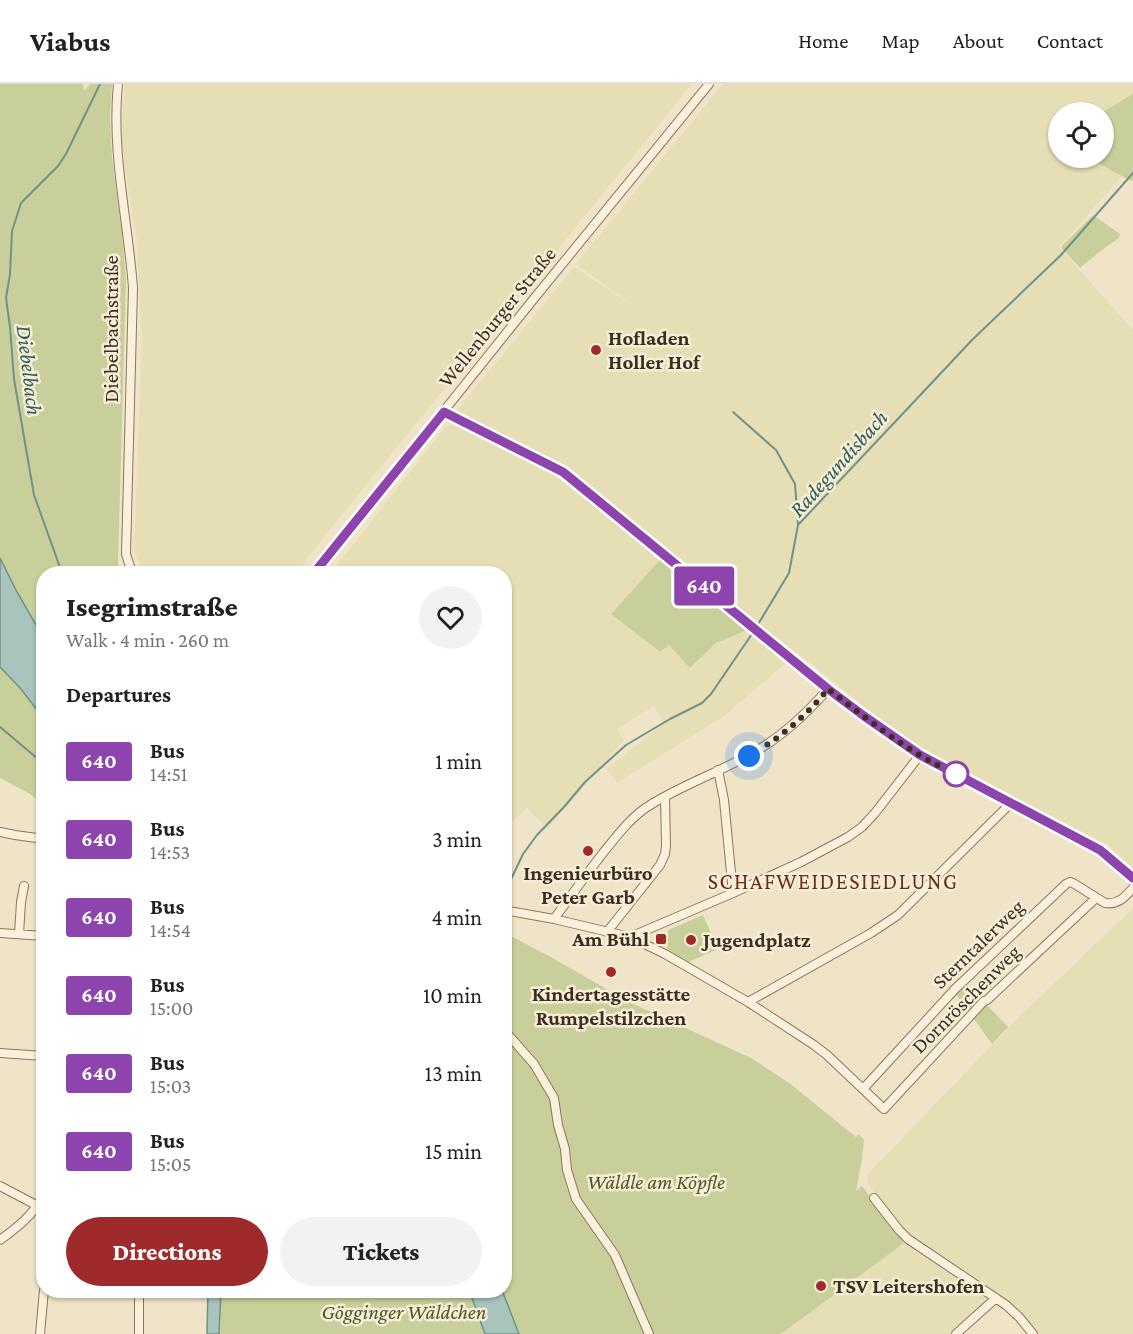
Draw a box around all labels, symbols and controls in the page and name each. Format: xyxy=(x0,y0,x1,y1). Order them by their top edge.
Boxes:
text: Viabus xyxy=(30,26,110,57)
text: Home xyxy=(798,29,848,53)
text: Map xyxy=(881,29,920,53)
text: About xyxy=(953,29,1004,53)
text: Contact xyxy=(1037,29,1103,53)
map controls xyxy=(1048,102,1114,168)
button: locate xyxy=(1048,102,1114,168)
street label: Wellenburger Straße xyxy=(433,242,561,392)
street label: Diebelbachstraße xyxy=(99,255,123,403)
water label: Diebelbach xyxy=(12,323,47,417)
place label: Hofladen Holler Hof xyxy=(608,326,701,374)
marker: Hofladen Holler Hof xyxy=(589,343,603,357)
water label: Radegundisbach xyxy=(784,405,893,522)
line badge: 640 xyxy=(670,566,738,606)
text: 640 xyxy=(686,574,722,598)
button: heart xyxy=(419,586,482,649)
text: Isegrimstraße xyxy=(66,591,238,622)
text: Walk · 4 min · 260 m xyxy=(66,629,229,651)
text: Departures xyxy=(66,682,171,707)
text: Bus xyxy=(150,738,184,763)
your location xyxy=(734,741,764,771)
text: 640 xyxy=(81,749,117,773)
text: 1 min xyxy=(435,749,482,774)
unlabelled marker xyxy=(943,761,969,787)
text: 14:51 xyxy=(150,763,187,785)
text: Bus xyxy=(150,816,184,841)
text: 640 xyxy=(81,827,117,851)
text: 3 min xyxy=(432,827,482,852)
text: 14:53 xyxy=(150,841,190,863)
marker: Ingenieurbüro Peter Garb xyxy=(581,844,595,858)
place label: Ingenieurbüro Peter Garb xyxy=(523,861,653,909)
district label: SCHAFWEIDESIEDLUNG xyxy=(708,869,958,894)
text: Bus xyxy=(150,894,184,919)
street label: Sterntalerweg xyxy=(927,894,1029,994)
text: 640 xyxy=(81,905,117,929)
text: 4 min xyxy=(431,905,482,930)
text: 14:54 xyxy=(150,919,191,941)
place label: Am Bühl xyxy=(571,927,649,951)
place label: Jugendplatz xyxy=(701,928,811,952)
marker: Am Bühl xyxy=(654,932,668,946)
marker: Jugendplatz xyxy=(684,933,698,947)
street label: Dornröschenweg xyxy=(907,940,1025,1058)
marker: Kindertagesstätte Rumpelstilzchen xyxy=(604,965,618,979)
text: Bus xyxy=(150,972,184,997)
place label: Kindertagesstätte Rumpelstilzchen xyxy=(532,982,691,1030)
text: 640 xyxy=(81,983,117,1007)
text: 10 min xyxy=(423,983,482,1008)
text: 15:00 xyxy=(150,997,193,1019)
text: Bus xyxy=(150,1050,184,1075)
text: 640 xyxy=(81,1061,117,1085)
text: 13 min xyxy=(425,1061,482,1086)
text: 15:03 xyxy=(150,1075,191,1097)
text: Bus xyxy=(150,1128,184,1153)
text: 640 xyxy=(81,1139,117,1163)
text: 15 min xyxy=(425,1139,482,1164)
text: 15:05 xyxy=(150,1153,191,1175)
park label: Wäldle am Köpfle xyxy=(587,1170,725,1194)
button: Directions xyxy=(66,1217,268,1286)
button: Tickets xyxy=(280,1217,482,1286)
place label: TSV Leitershofen xyxy=(833,1274,985,1298)
marker: TSV Leitershofen xyxy=(814,1279,828,1293)
park label: Gögginger Wäldchen xyxy=(322,1300,486,1324)

